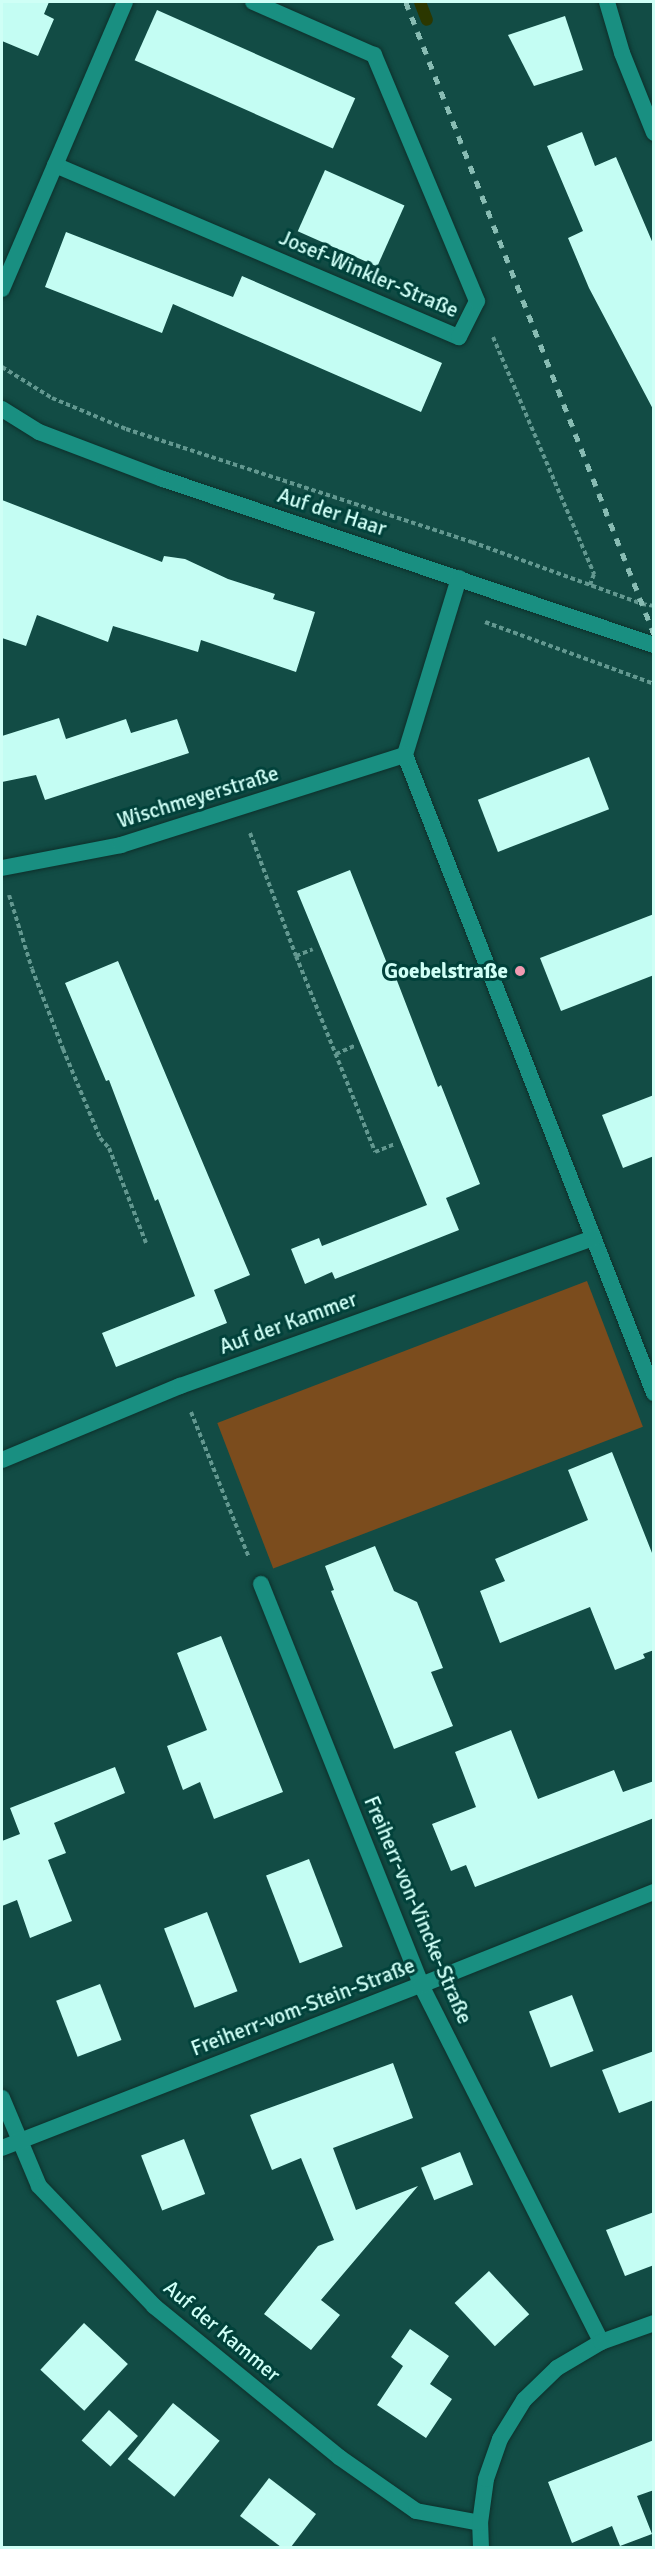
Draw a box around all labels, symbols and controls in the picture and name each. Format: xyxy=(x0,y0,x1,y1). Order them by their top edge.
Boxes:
street label: Josef-Winkler-Straße xyxy=(276,225,462,323)
street label: Auf der Haar xyxy=(274,483,390,541)
street label: Wischmeyerstraße xyxy=(114,760,282,834)
place label: Goebelstraße xyxy=(384,958,508,984)
marker: Goebelstraße xyxy=(513,964,527,978)
street label: Auf der Kammer xyxy=(216,1286,360,1360)
street label: Freiherr-von-Vincke-Straße xyxy=(359,1792,477,2028)
street label: Freiherr-vom-Stein-Straße xyxy=(187,1953,419,2061)
street label: Auf der Kammer xyxy=(159,2275,285,2387)

